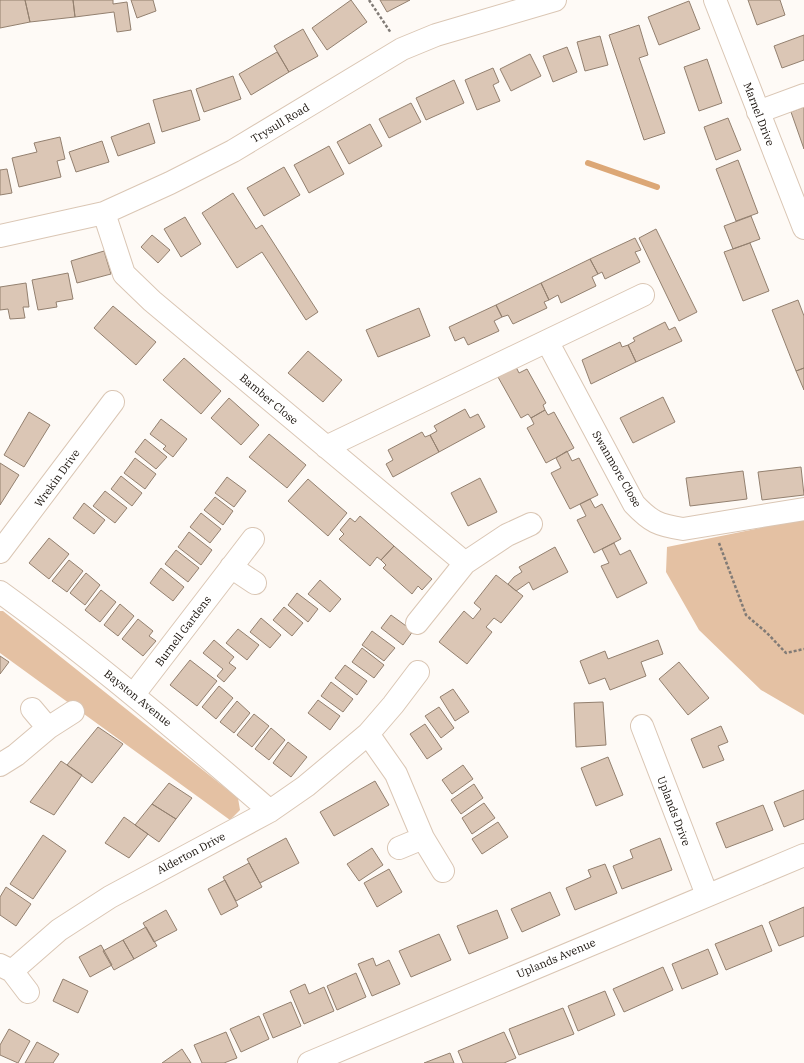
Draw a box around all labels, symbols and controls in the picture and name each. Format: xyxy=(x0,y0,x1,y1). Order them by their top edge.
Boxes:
street label: Marnel Drive xyxy=(740,80,778,148)
street label: Trysull Road xyxy=(248,100,312,146)
street label: Bamber Close xyxy=(237,371,301,427)
street label: Swanmore Close xyxy=(589,428,645,510)
street label: Wrekin Drive xyxy=(31,446,83,510)
street label: Burnell Gardens xyxy=(152,593,214,669)
street label: Bayston Avenue xyxy=(101,667,175,730)
street label: Uplands Drive xyxy=(654,774,694,848)
street label: Alderton Drive xyxy=(154,829,228,877)
street label: Uplands Avenue xyxy=(514,935,598,981)

